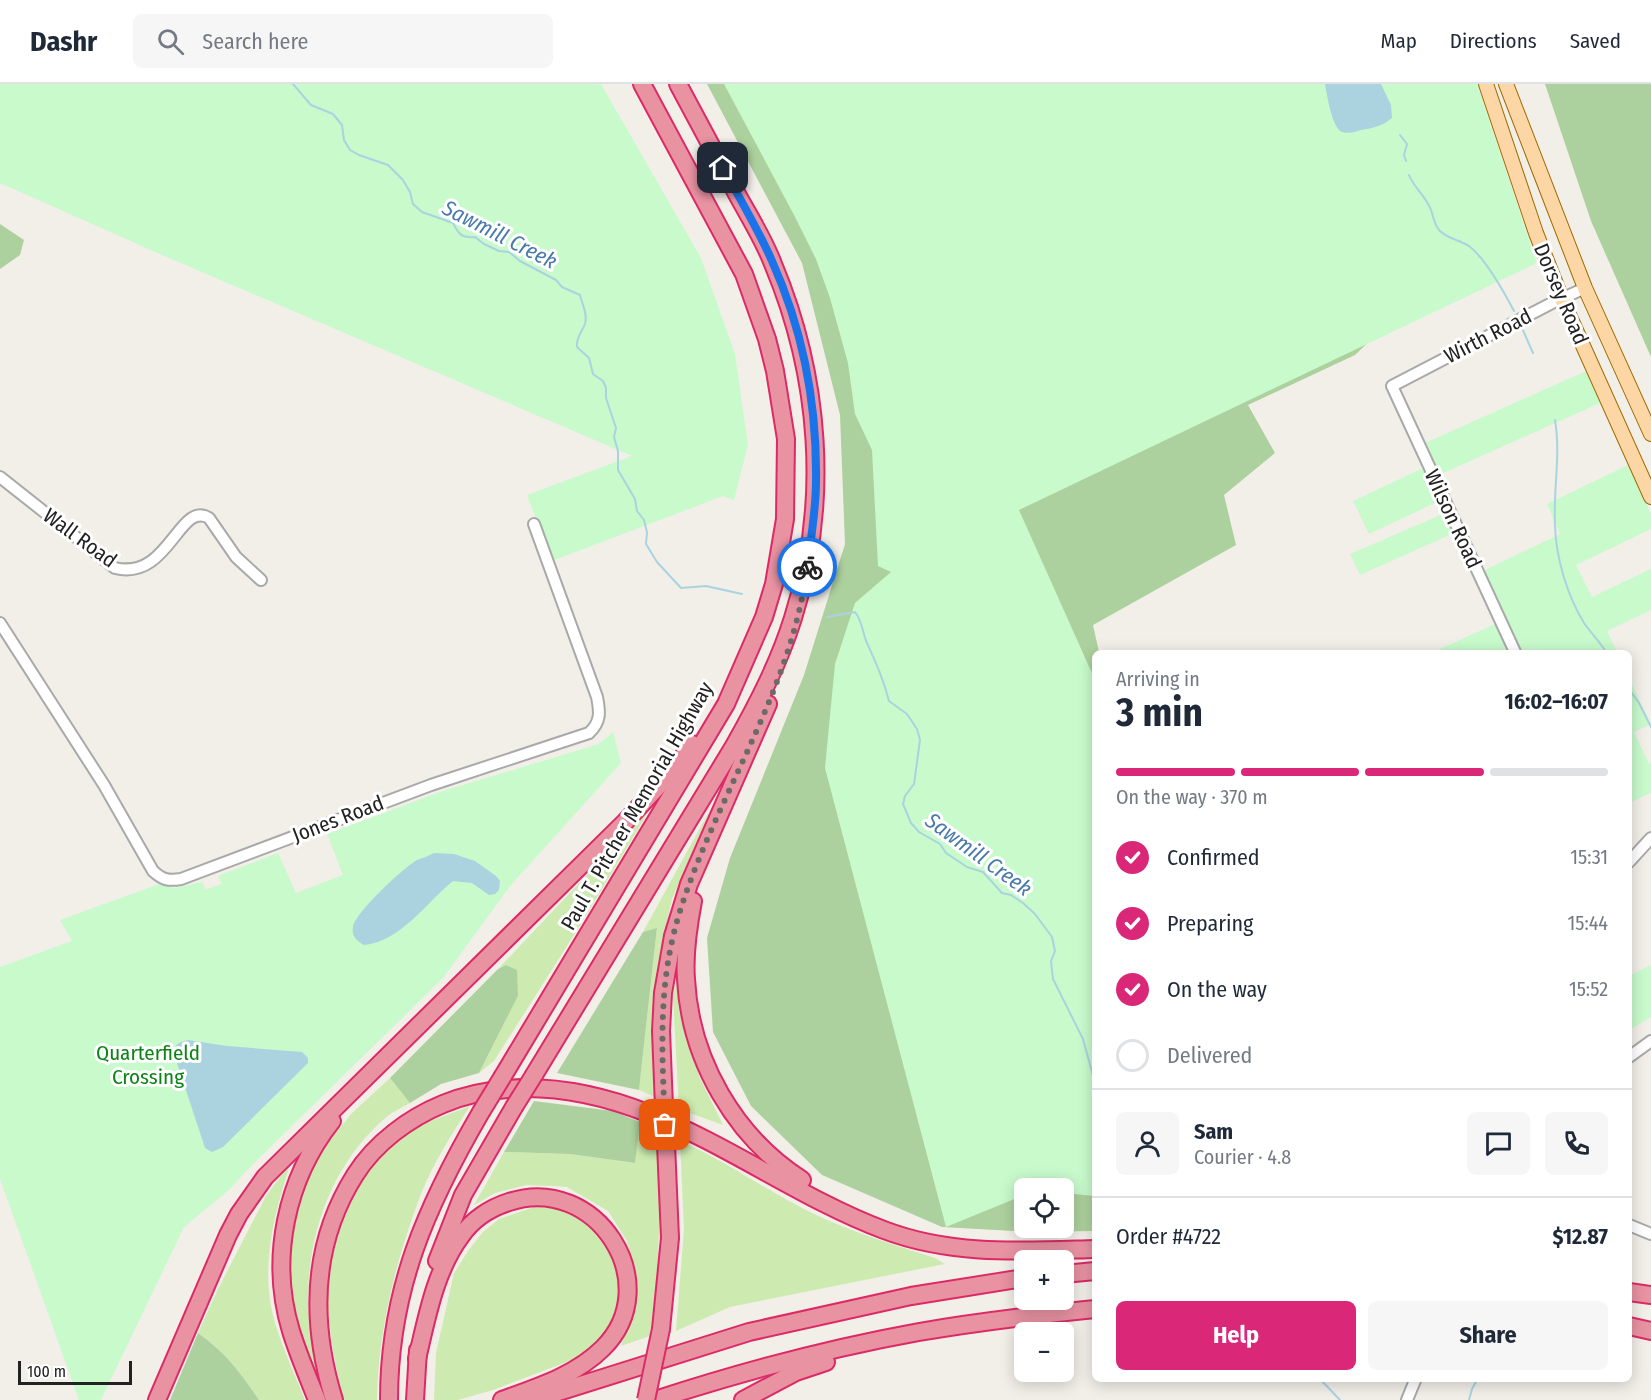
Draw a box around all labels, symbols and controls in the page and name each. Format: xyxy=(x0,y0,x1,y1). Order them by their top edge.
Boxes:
search box xyxy=(133,14,553,68)
text: Dashr xyxy=(30,25,97,58)
icon: search xyxy=(154,25,187,58)
text: Search here xyxy=(202,28,308,55)
text: Map xyxy=(1380,28,1417,54)
text: Directions xyxy=(1450,28,1537,54)
text: Saved xyxy=(1570,28,1621,54)
pin xyxy=(697,142,748,193)
icon: home xyxy=(706,151,739,184)
water label: Sawmill Creek xyxy=(437,194,562,275)
street label: Dorsey Road xyxy=(1528,240,1594,348)
street label: Wirth Road xyxy=(1440,303,1536,369)
street label: Wilson Road xyxy=(1419,465,1487,573)
street label: Wall Road xyxy=(38,503,122,573)
courier xyxy=(777,537,837,597)
icon: bike xyxy=(791,551,824,584)
text: Arriving in xyxy=(1116,667,1200,691)
street label: Paul T. Pitcher Memorial Highway xyxy=(555,677,719,935)
text: 16:02–16:07 xyxy=(1504,688,1608,715)
text: 3 min xyxy=(1116,690,1203,736)
text: On the way · 370 m xyxy=(1116,785,1268,809)
street label: Jones Road xyxy=(289,790,387,848)
water label: Sawmill Creek xyxy=(919,806,1037,902)
icon: check xyxy=(1116,841,1149,874)
text: Confirmed xyxy=(1167,844,1260,871)
text: 15:31 xyxy=(1570,845,1608,869)
icon: check xyxy=(1116,907,1149,940)
text: Preparing xyxy=(1167,910,1253,937)
text: 15:44 xyxy=(1568,911,1608,935)
icon: check xyxy=(1116,973,1149,1006)
text: On the way xyxy=(1167,976,1267,1003)
text: 15:52 xyxy=(1569,977,1608,1001)
park label: Quarterfield Crossing xyxy=(96,1040,200,1090)
text: Delivered xyxy=(1167,1042,1252,1069)
pin xyxy=(639,1099,690,1150)
icon: bag xyxy=(648,1108,681,1141)
button: person xyxy=(1116,1112,1179,1175)
button: chat xyxy=(1467,1112,1530,1175)
button: phone xyxy=(1545,1112,1608,1175)
text: Sam xyxy=(1194,1118,1233,1145)
text: Courier · 4.8 xyxy=(1194,1145,1291,1169)
map controls xyxy=(1014,1178,1074,1382)
button: locate xyxy=(1014,1178,1074,1238)
text: Order #4722 xyxy=(1116,1223,1221,1250)
text: $12.87 xyxy=(1553,1223,1608,1250)
button: + xyxy=(1014,1250,1074,1310)
button: Help xyxy=(1116,1301,1356,1370)
button: Share xyxy=(1368,1301,1608,1370)
button: − xyxy=(1014,1322,1074,1382)
scale bar xyxy=(18,1358,132,1386)
text: 100 m xyxy=(27,1362,66,1381)

